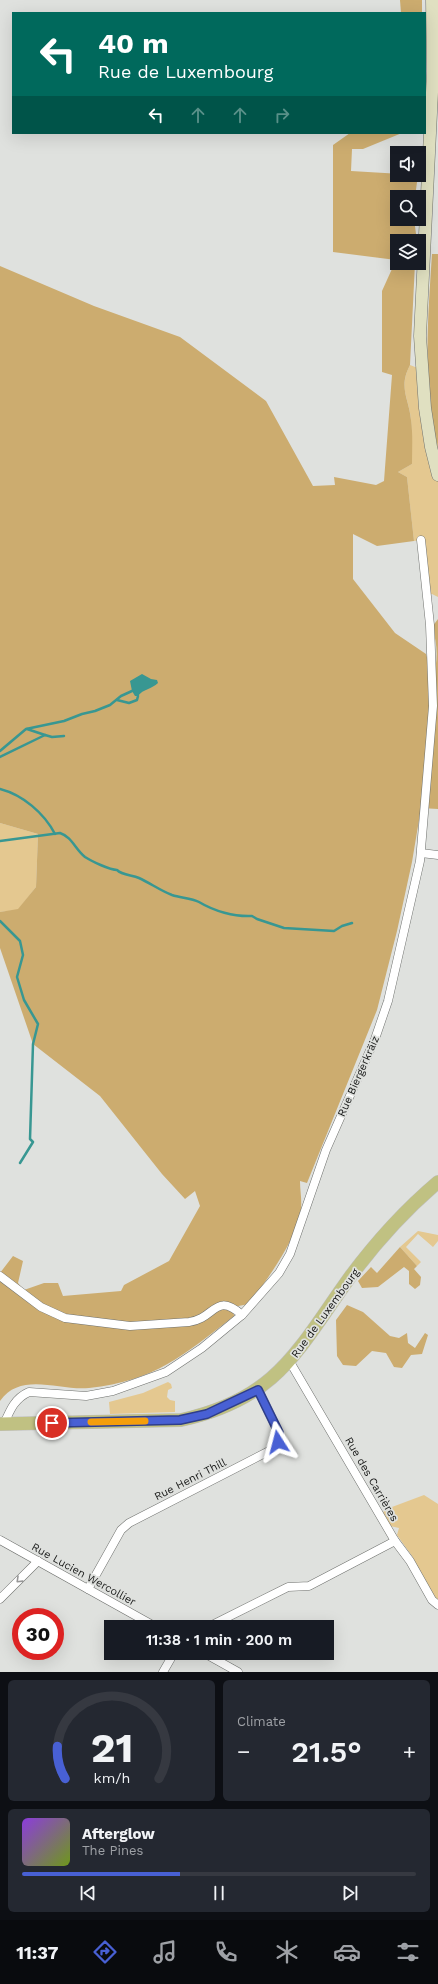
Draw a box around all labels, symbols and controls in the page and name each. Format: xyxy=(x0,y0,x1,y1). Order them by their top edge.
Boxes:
text: 40 m xyxy=(98,27,168,60)
icon: left xyxy=(32,28,84,80)
text: Rue de Luxembourg xyxy=(98,61,273,82)
icon: left xyxy=(145,104,167,126)
icon: ahead xyxy=(187,104,209,126)
icon: ahead xyxy=(229,104,251,126)
icon: right xyxy=(271,104,293,126)
map controls xyxy=(390,146,426,270)
button: sound xyxy=(390,146,426,182)
button: search xyxy=(390,190,426,226)
button: layers xyxy=(390,234,426,270)
street label: Rue Biergerkräiz xyxy=(335,1034,382,1119)
street label: Rue de Luxembourg xyxy=(289,1266,362,1360)
pin xyxy=(35,1406,69,1440)
icon: arrive xyxy=(41,1412,63,1434)
position arrow xyxy=(257,1421,299,1463)
street label: Rue des Carrières xyxy=(342,1435,401,1524)
street label: Rue Henri Thill xyxy=(152,1455,229,1503)
street label: Rue Lucien Wercollier xyxy=(29,1540,139,1609)
one-way arrow xyxy=(16,1575,24,1583)
speed limit sign: 30 xyxy=(12,1608,64,1660)
text: 11:38 · 1 min · 200 m xyxy=(146,1631,292,1649)
text: Climate xyxy=(237,1714,286,1729)
text: 21 xyxy=(90,1722,133,1771)
text: 21.5° xyxy=(291,1734,362,1769)
text: − xyxy=(237,1739,250,1764)
text: + xyxy=(403,1739,416,1764)
text: km/h xyxy=(93,1769,130,1785)
text: Afterglow xyxy=(82,1825,155,1843)
text: The Pines xyxy=(82,1843,143,1858)
icon: previous xyxy=(77,1882,99,1904)
icon: pause xyxy=(208,1882,230,1904)
icon: next xyxy=(339,1882,361,1904)
icon: directions xyxy=(91,1938,119,1966)
icon: music xyxy=(151,1938,179,1966)
icon: phone xyxy=(212,1938,240,1966)
icon: climate xyxy=(273,1938,301,1966)
icon: car xyxy=(333,1938,361,1966)
icon: filters xyxy=(394,1938,422,1966)
text: 11:37 xyxy=(16,1942,58,1963)

